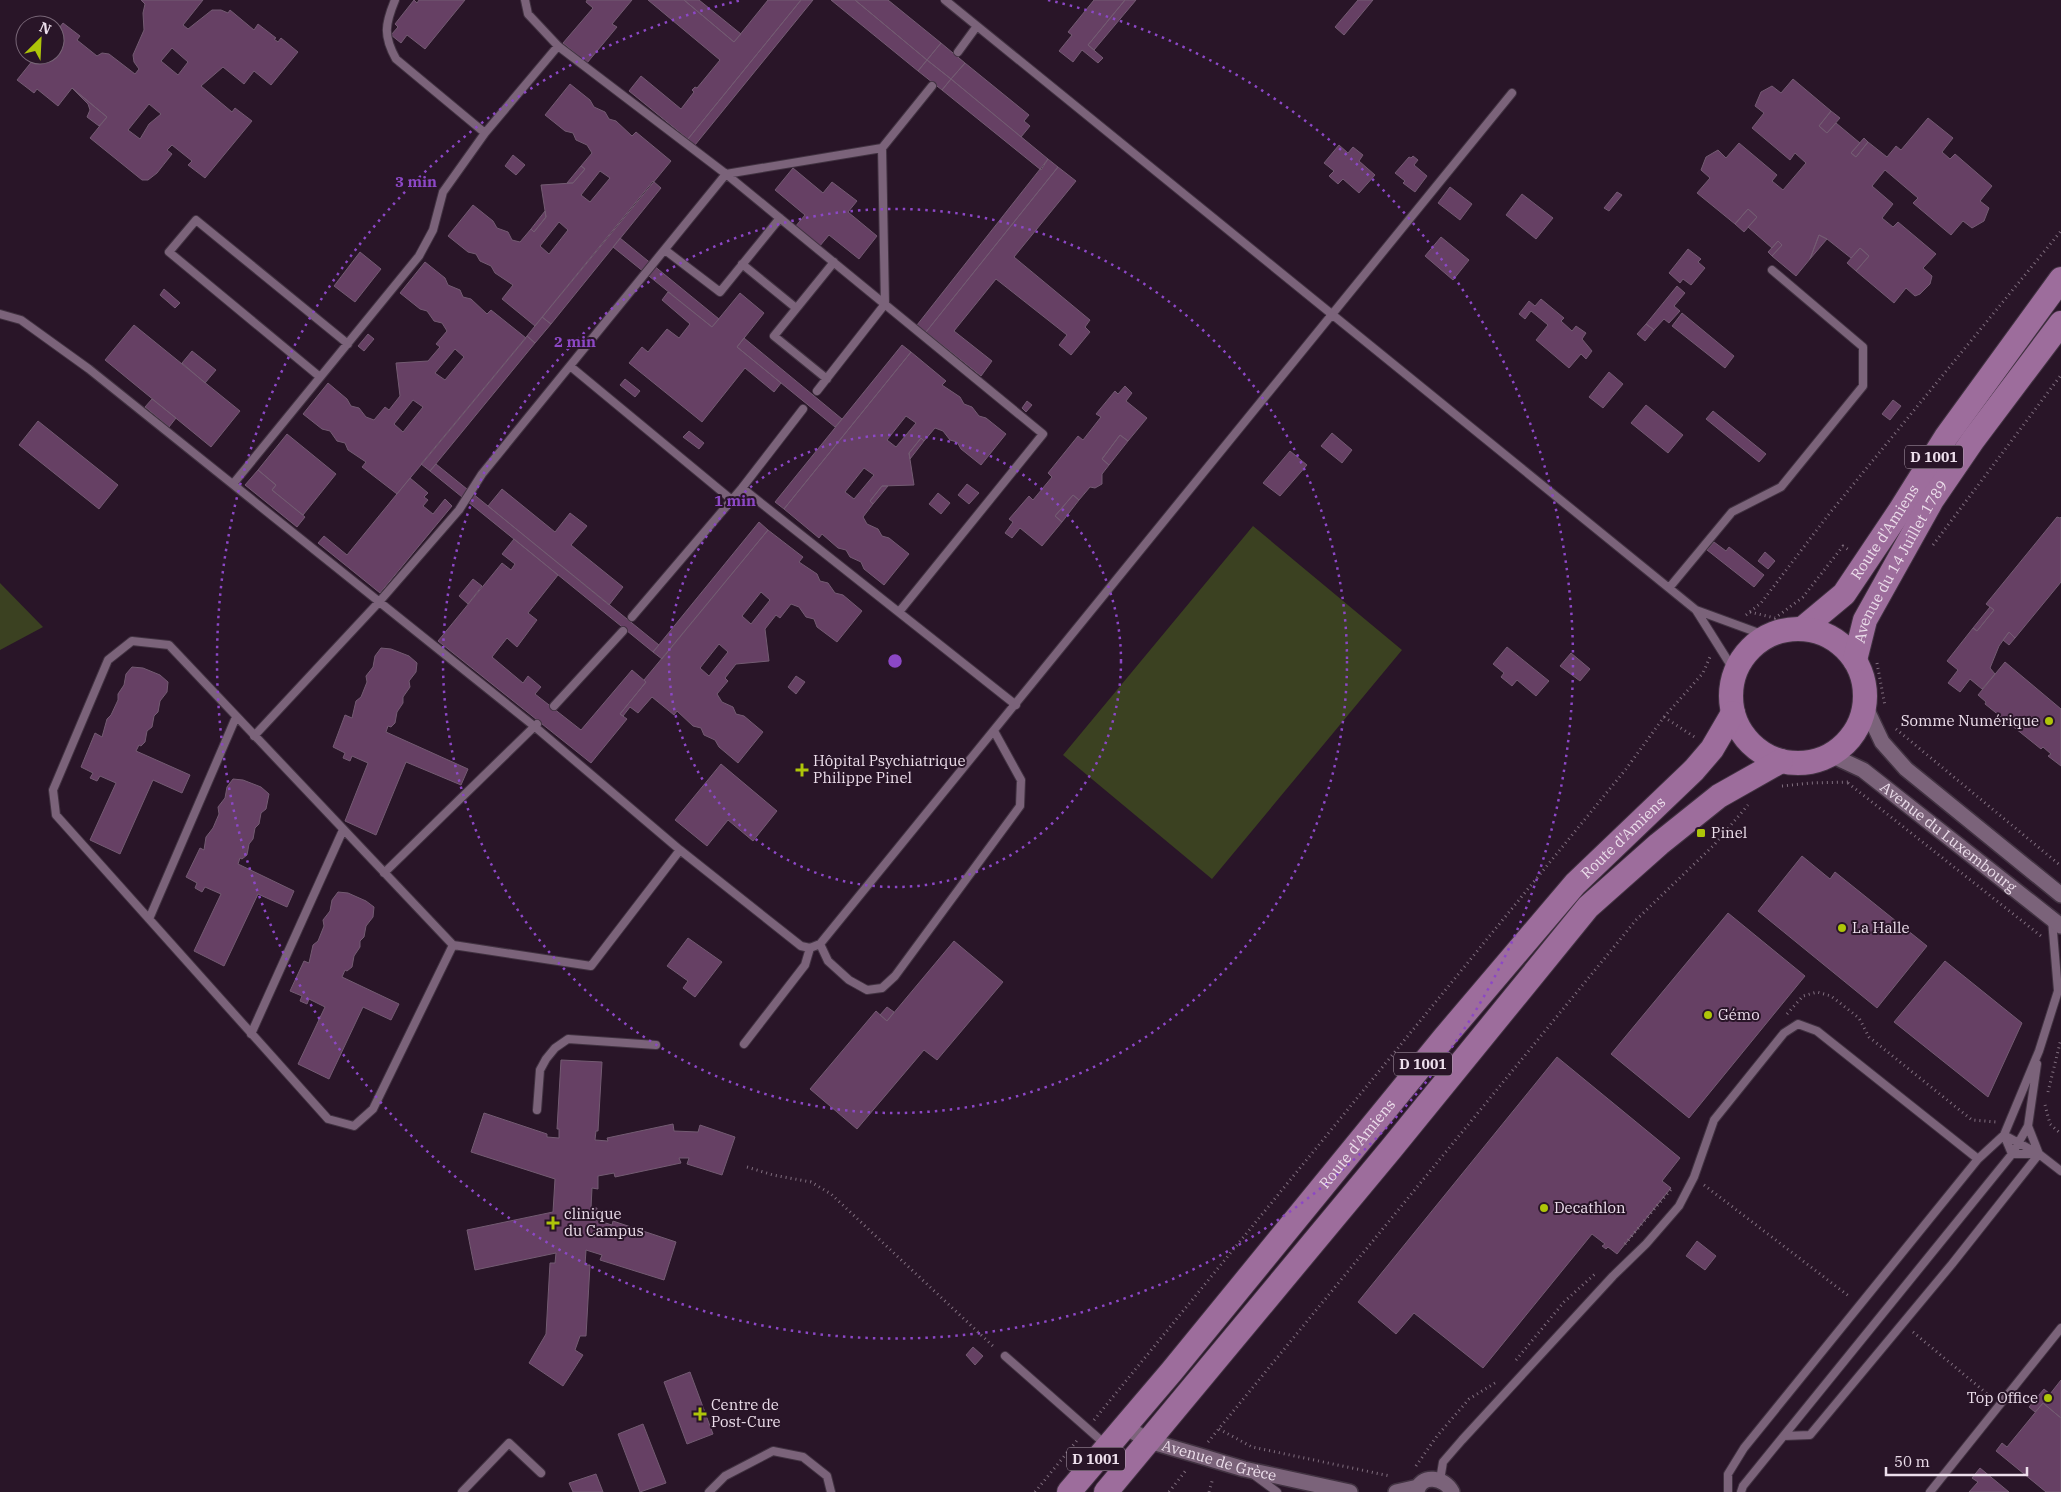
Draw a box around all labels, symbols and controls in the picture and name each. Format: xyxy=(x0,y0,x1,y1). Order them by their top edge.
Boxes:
north arrow xyxy=(15,15,65,65)
text: N xyxy=(37,18,54,39)
text: 3 min xyxy=(395,172,437,191)
text: 2 min xyxy=(554,332,596,351)
road number: D 1001 xyxy=(1905,446,1963,468)
street label: Avenue du 14 Juillet 1789 xyxy=(1850,477,1952,645)
street label: Route d'Amiens xyxy=(1846,481,1923,583)
text: 1 min xyxy=(714,491,756,510)
centre of rings xyxy=(886,652,904,670)
place label: Somme Numérique xyxy=(1901,711,2039,730)
marker: Somme Numérique xyxy=(2043,715,2055,727)
place label: Hôpital Psychiatrique Philippe Pinel xyxy=(813,751,966,787)
marker: Hôpital Psychiatrique Philippe Pinel xyxy=(795,763,809,777)
street label: Avenue du Luxembourg xyxy=(1877,777,2021,896)
street label: Route d'Amiens xyxy=(1577,792,1669,882)
place label: Pinel xyxy=(1711,823,1747,842)
marker: Pinel xyxy=(1695,827,1707,839)
place label: La Halle xyxy=(1852,918,1910,937)
marker: La Halle xyxy=(1836,922,1848,934)
place label: Gémo xyxy=(1718,1005,1760,1024)
marker: Gémo xyxy=(1702,1009,1714,1021)
road number: D 1001 xyxy=(1394,1052,1452,1076)
street label: Route d'Amiens xyxy=(1315,1095,1399,1192)
place label: Decathlon xyxy=(1554,1198,1626,1217)
marker: Decathlon xyxy=(1538,1202,1550,1214)
place label: clinique du Campus xyxy=(564,1204,644,1240)
marker: clinique du Campus xyxy=(546,1216,560,1230)
place label: Top Office xyxy=(1967,1388,2038,1407)
marker: Top Office xyxy=(2042,1392,2054,1404)
place label: Centre de Post-Cure xyxy=(711,1395,781,1431)
marker: Centre de Post-Cure xyxy=(693,1407,707,1421)
street label: Avenue de Grèce xyxy=(1160,1435,1278,1485)
scale bar xyxy=(1886,1444,2027,1476)
road number: D 1001 xyxy=(1067,1448,1125,1470)
text: 50 m xyxy=(1894,1452,1930,1471)

